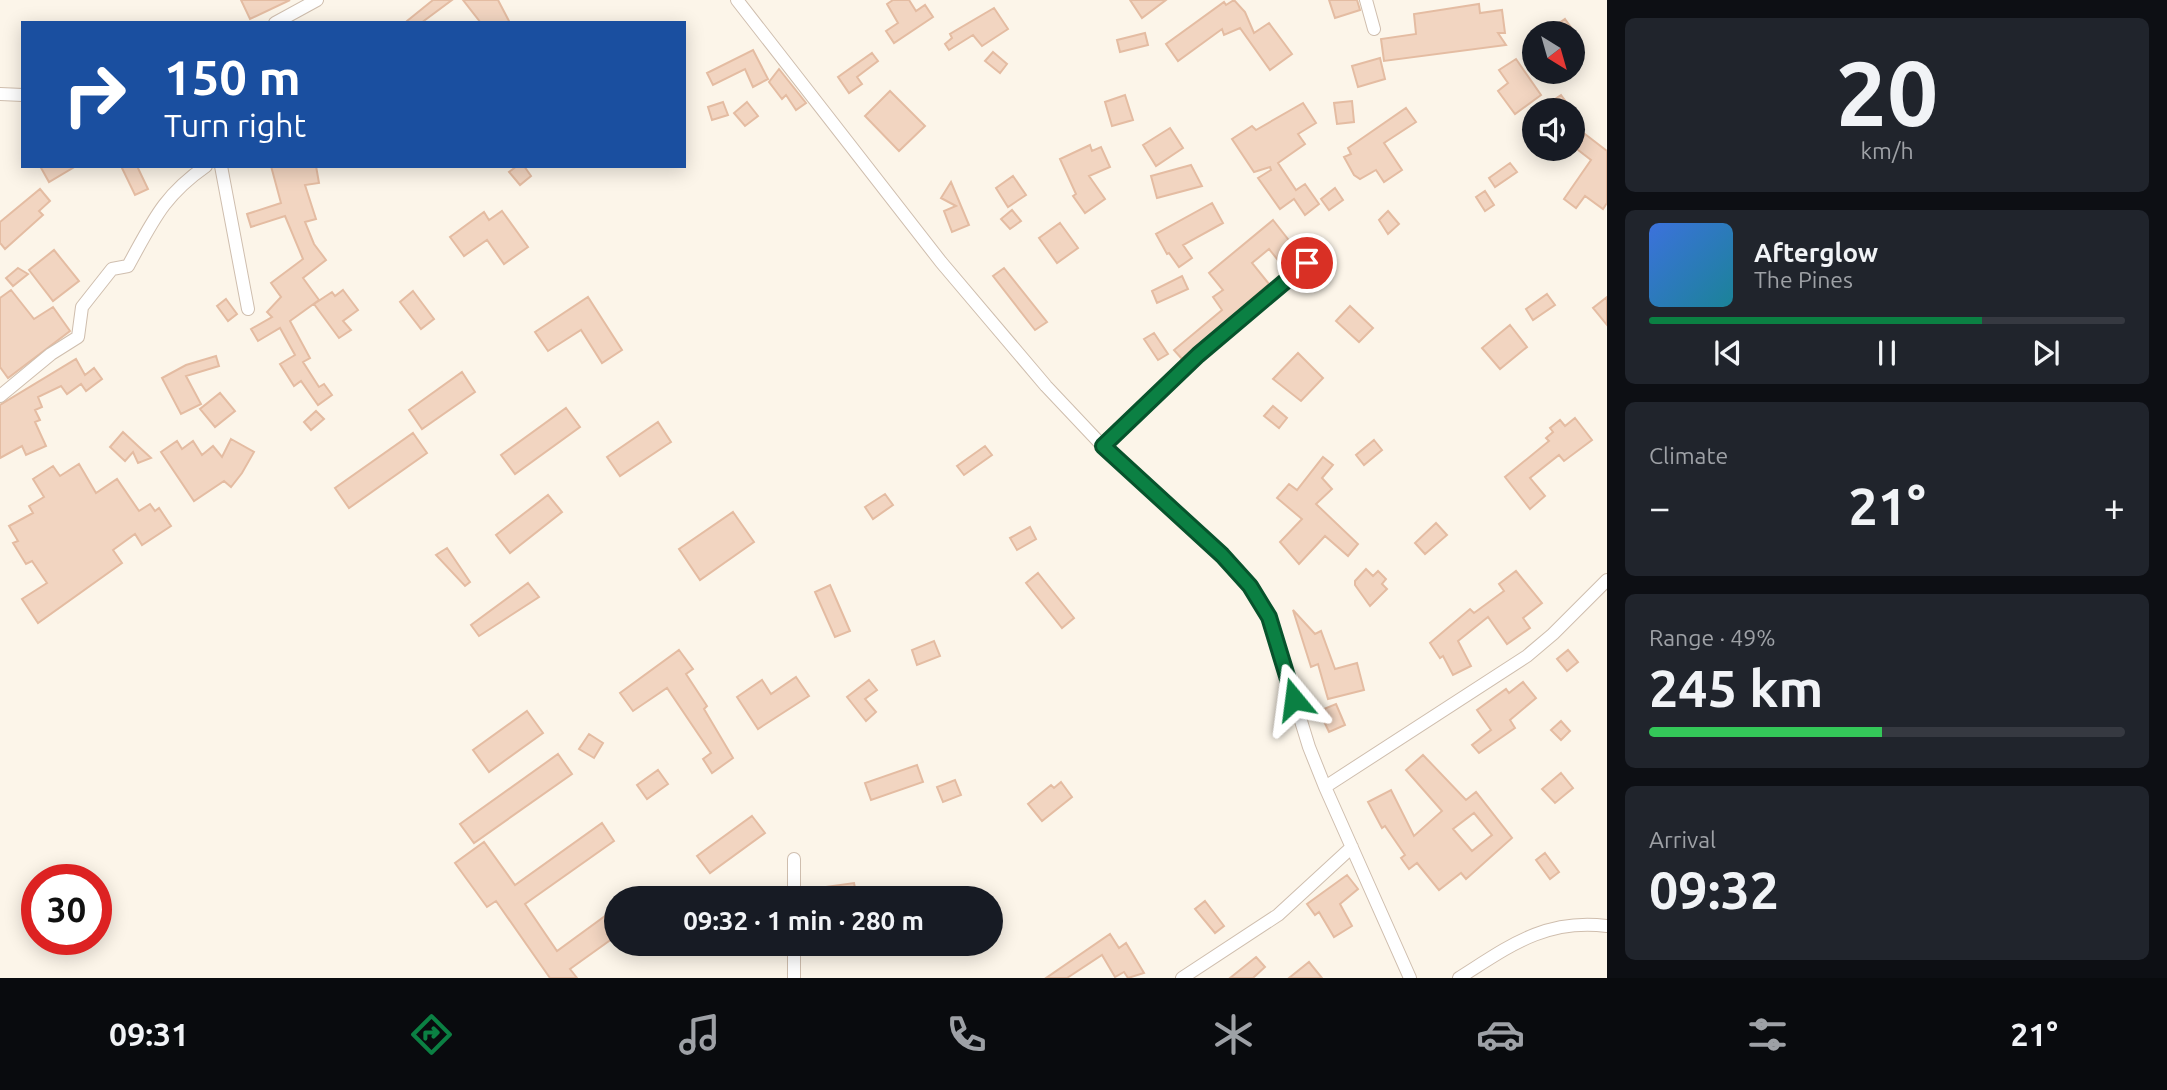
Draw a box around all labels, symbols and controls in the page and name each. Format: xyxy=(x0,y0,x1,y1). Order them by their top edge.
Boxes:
north arrow xyxy=(1522,21,1586,84)
map controls xyxy=(1522,21,1585,161)
text: 20 xyxy=(1836,41,1938,143)
icon: right xyxy=(49,49,140,140)
text: 150 m xyxy=(164,49,301,104)
button: sound xyxy=(1522,98,1585,161)
text: Turn right xyxy=(164,107,306,143)
text: km/h xyxy=(1860,138,1914,163)
pin xyxy=(1277,233,1337,293)
text: Afterglow xyxy=(1754,238,1878,267)
icon: arrive xyxy=(1288,244,1326,282)
text: The Pines xyxy=(1754,267,1853,292)
icon: previous xyxy=(1709,334,1747,372)
icon: pause xyxy=(1868,334,1906,372)
icon: next xyxy=(2027,334,2065,372)
text: Climate xyxy=(1649,443,1728,468)
text: 21° xyxy=(1848,477,1926,535)
text: − xyxy=(1649,486,1670,528)
text: + xyxy=(2104,486,2125,528)
text: Range · 49% xyxy=(1649,625,1776,650)
text: 245 km xyxy=(1649,659,1823,717)
position arrow xyxy=(1257,662,1331,736)
text: Arrival xyxy=(1649,827,1716,852)
text: 09:32 xyxy=(1649,861,1779,919)
speed limit sign: 30 xyxy=(21,864,112,955)
text: 09:32 · 1 min · 280 m xyxy=(683,906,924,935)
icon: directions xyxy=(407,1010,456,1059)
icon: music xyxy=(675,1010,724,1059)
icon: phone xyxy=(942,1010,991,1059)
icon: climate xyxy=(1209,1010,1258,1059)
icon: car xyxy=(1476,1010,1525,1059)
icon: filters xyxy=(1743,1010,1792,1059)
text: 09:31 xyxy=(109,1016,189,1052)
text: 21° xyxy=(2010,1016,2058,1052)

